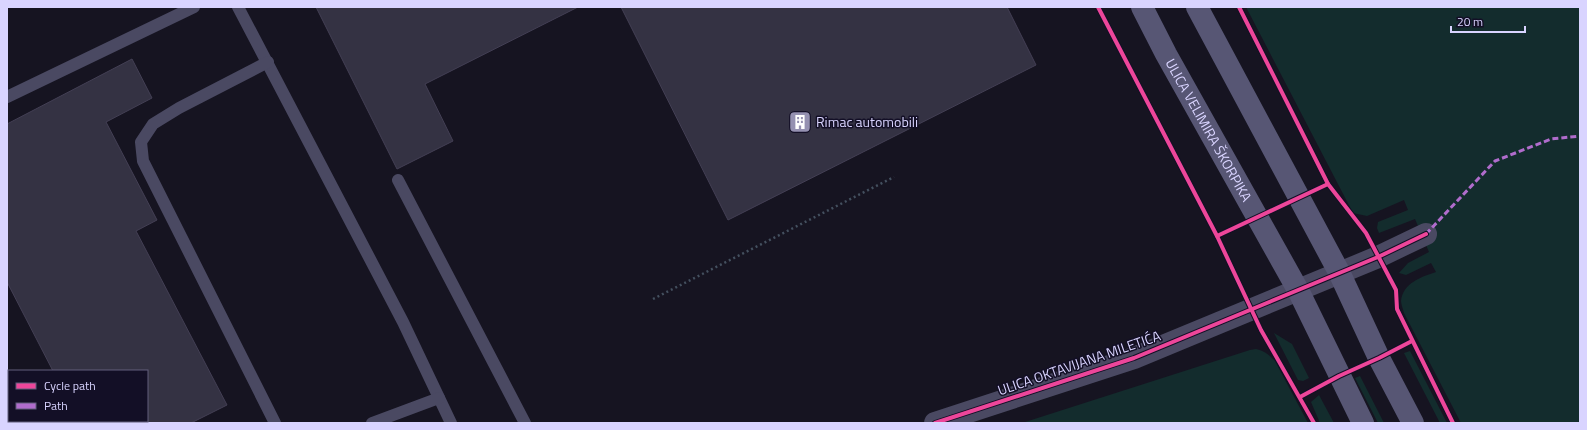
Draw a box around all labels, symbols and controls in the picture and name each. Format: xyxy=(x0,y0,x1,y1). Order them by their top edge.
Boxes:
scale bar xyxy=(1451,8,1525,34)
text: 20 m xyxy=(1457,12,1483,31)
street label: ULICA VELIMIRA ŠKORPIKA xyxy=(1161,55,1258,206)
building icon: Rimac automobili xyxy=(787,109,813,135)
place label: Rimac automobili xyxy=(816,111,918,132)
street label: ULICA OKTAVIJANA MILETIĆA xyxy=(994,325,1164,400)
legend xyxy=(8,370,148,422)
text: Cycle path xyxy=(44,376,96,395)
text: Path xyxy=(44,396,68,415)

